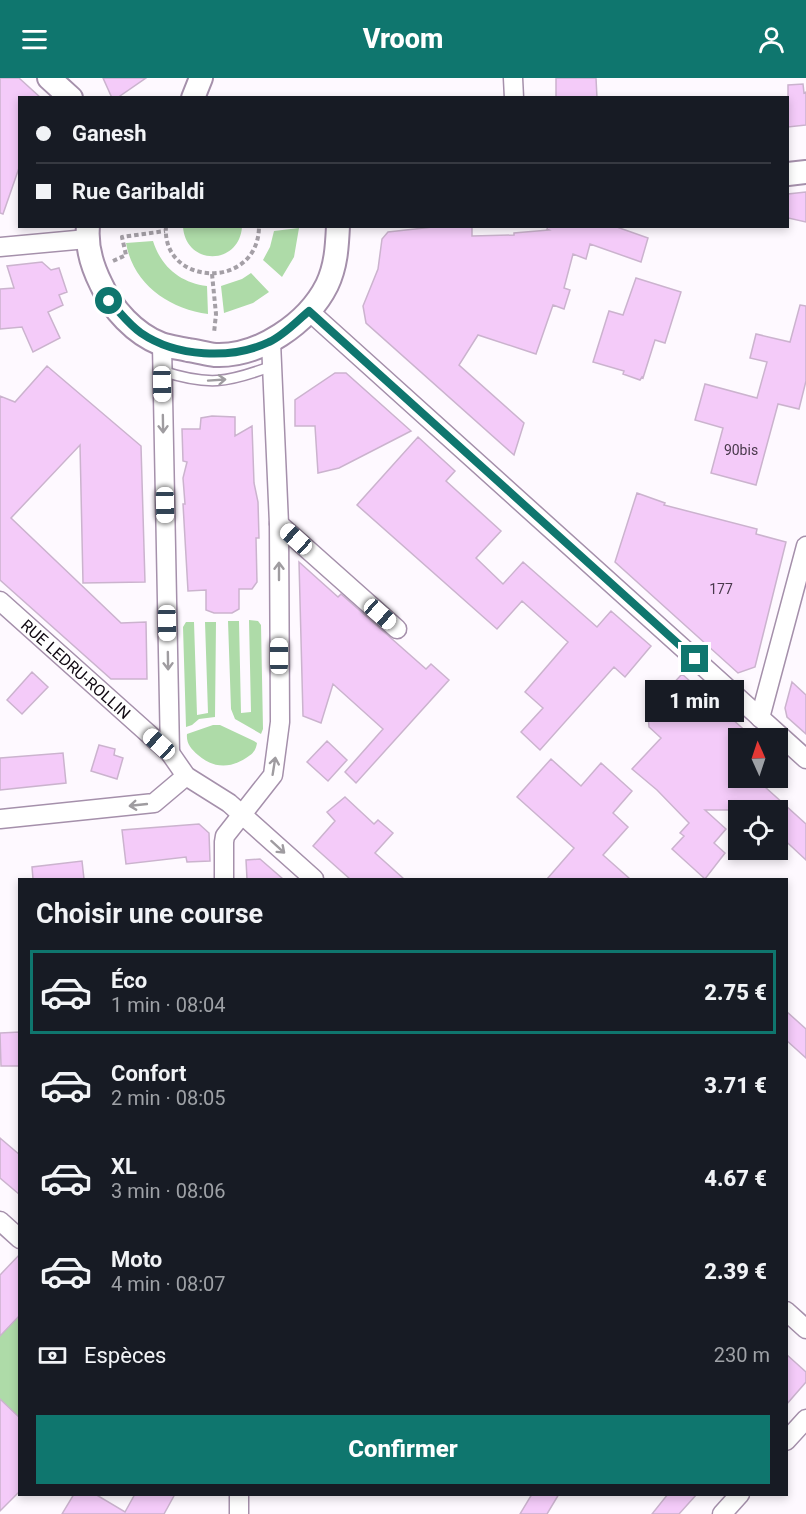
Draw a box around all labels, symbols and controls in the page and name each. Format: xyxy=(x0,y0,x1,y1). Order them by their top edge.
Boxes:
icon: menu xyxy=(18,23,51,56)
text: Vroom xyxy=(363,23,443,55)
icon: person xyxy=(755,23,788,56)
text: Ganesh xyxy=(72,121,147,146)
text: Rue Garibaldi xyxy=(72,179,205,204)
route start xyxy=(95,287,122,314)
car xyxy=(153,366,171,402)
one-way arrow xyxy=(207,375,227,386)
one-way arrow xyxy=(157,414,169,434)
house number: 90bis xyxy=(724,442,758,458)
car xyxy=(156,487,174,523)
car xyxy=(277,520,315,558)
one-way arrow xyxy=(273,562,285,582)
house number: 177 xyxy=(709,581,733,597)
car xyxy=(361,595,399,633)
car xyxy=(158,605,176,641)
street label: RUE LEDRU-ROLLIN xyxy=(17,616,134,723)
car xyxy=(270,638,288,674)
route end xyxy=(681,645,708,672)
one-way arrow xyxy=(162,651,173,671)
callout: 1 min xyxy=(646,680,744,722)
text: 1 min xyxy=(669,689,720,713)
car xyxy=(140,725,178,763)
north arrow xyxy=(728,728,788,788)
map controls xyxy=(728,728,788,860)
one-way arrow xyxy=(268,756,279,776)
one-way arrow xyxy=(128,800,148,811)
button: locate xyxy=(728,800,788,860)
one-way arrow xyxy=(271,839,286,854)
text: Choisir une course xyxy=(36,898,263,930)
icon: car xyxy=(39,965,93,1019)
text: Éco xyxy=(111,968,147,993)
text: 2.75 € xyxy=(704,980,767,1005)
text: 1 min · 08:04 xyxy=(111,993,226,1017)
icon: car xyxy=(39,1058,93,1112)
text: Confort xyxy=(111,1061,186,1086)
text: 3.71 € xyxy=(704,1073,767,1098)
text: 2 min · 08:05 xyxy=(111,1086,226,1110)
icon: car xyxy=(39,1151,93,1205)
text: XL xyxy=(111,1154,137,1179)
text: 4.67 € xyxy=(704,1166,767,1191)
text: 3 min · 08:06 xyxy=(111,1179,226,1203)
icon: car xyxy=(39,1244,93,1298)
text: Moto xyxy=(111,1247,162,1272)
text: 2.39 € xyxy=(704,1259,767,1284)
text: 4 min · 08:07 xyxy=(111,1272,226,1296)
icon: cash xyxy=(36,1339,69,1372)
text: Espèces xyxy=(84,1343,166,1368)
text: 230 m xyxy=(714,1343,770,1367)
button: Confirmer xyxy=(36,1415,770,1484)

